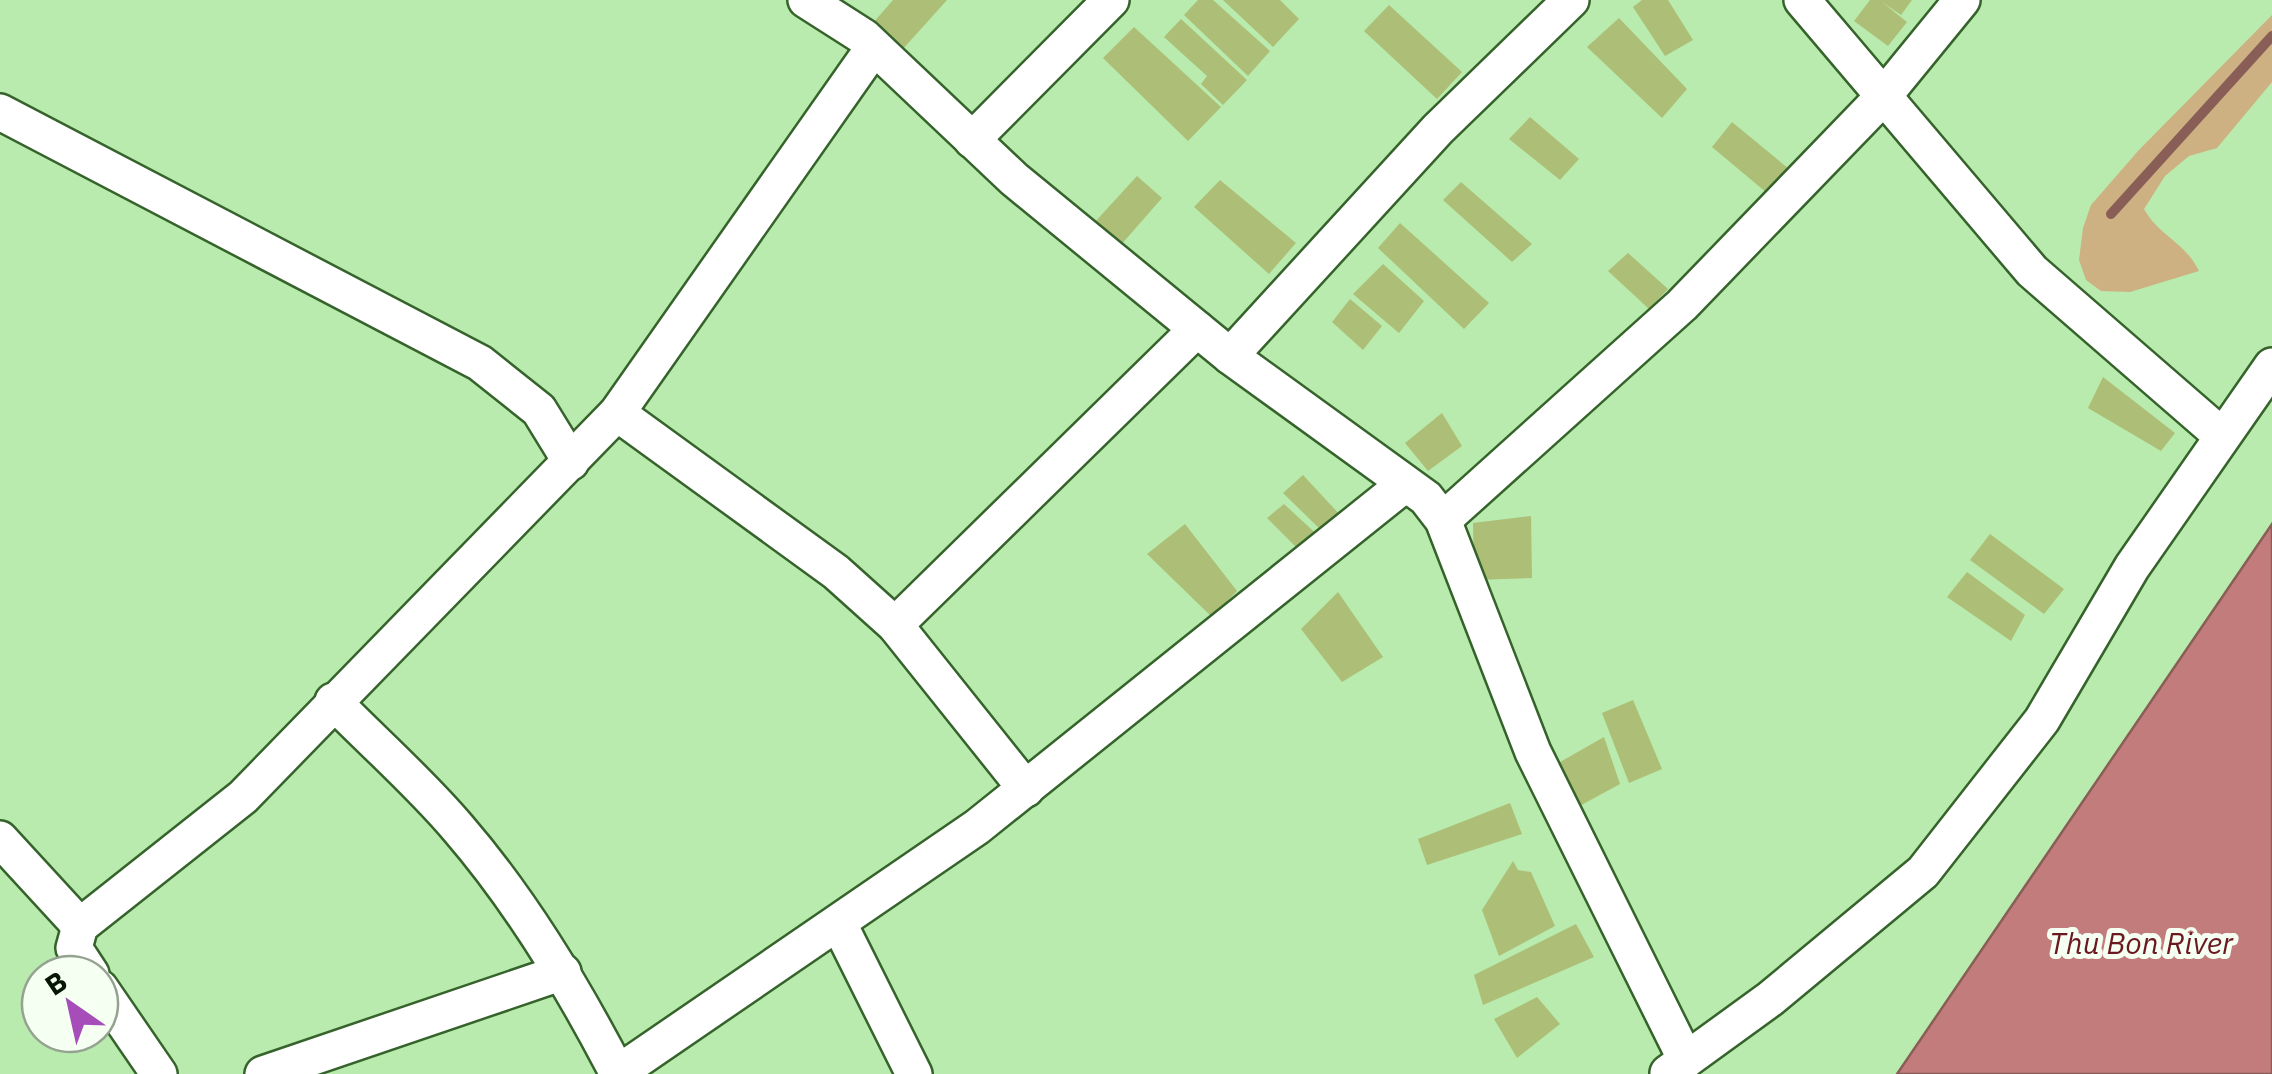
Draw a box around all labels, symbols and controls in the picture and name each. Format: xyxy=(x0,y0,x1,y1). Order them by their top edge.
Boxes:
water label: Thu Bon River xyxy=(2049,923,2234,962)
north arrow xyxy=(20,954,120,1054)
text: B xyxy=(38,962,74,1003)

